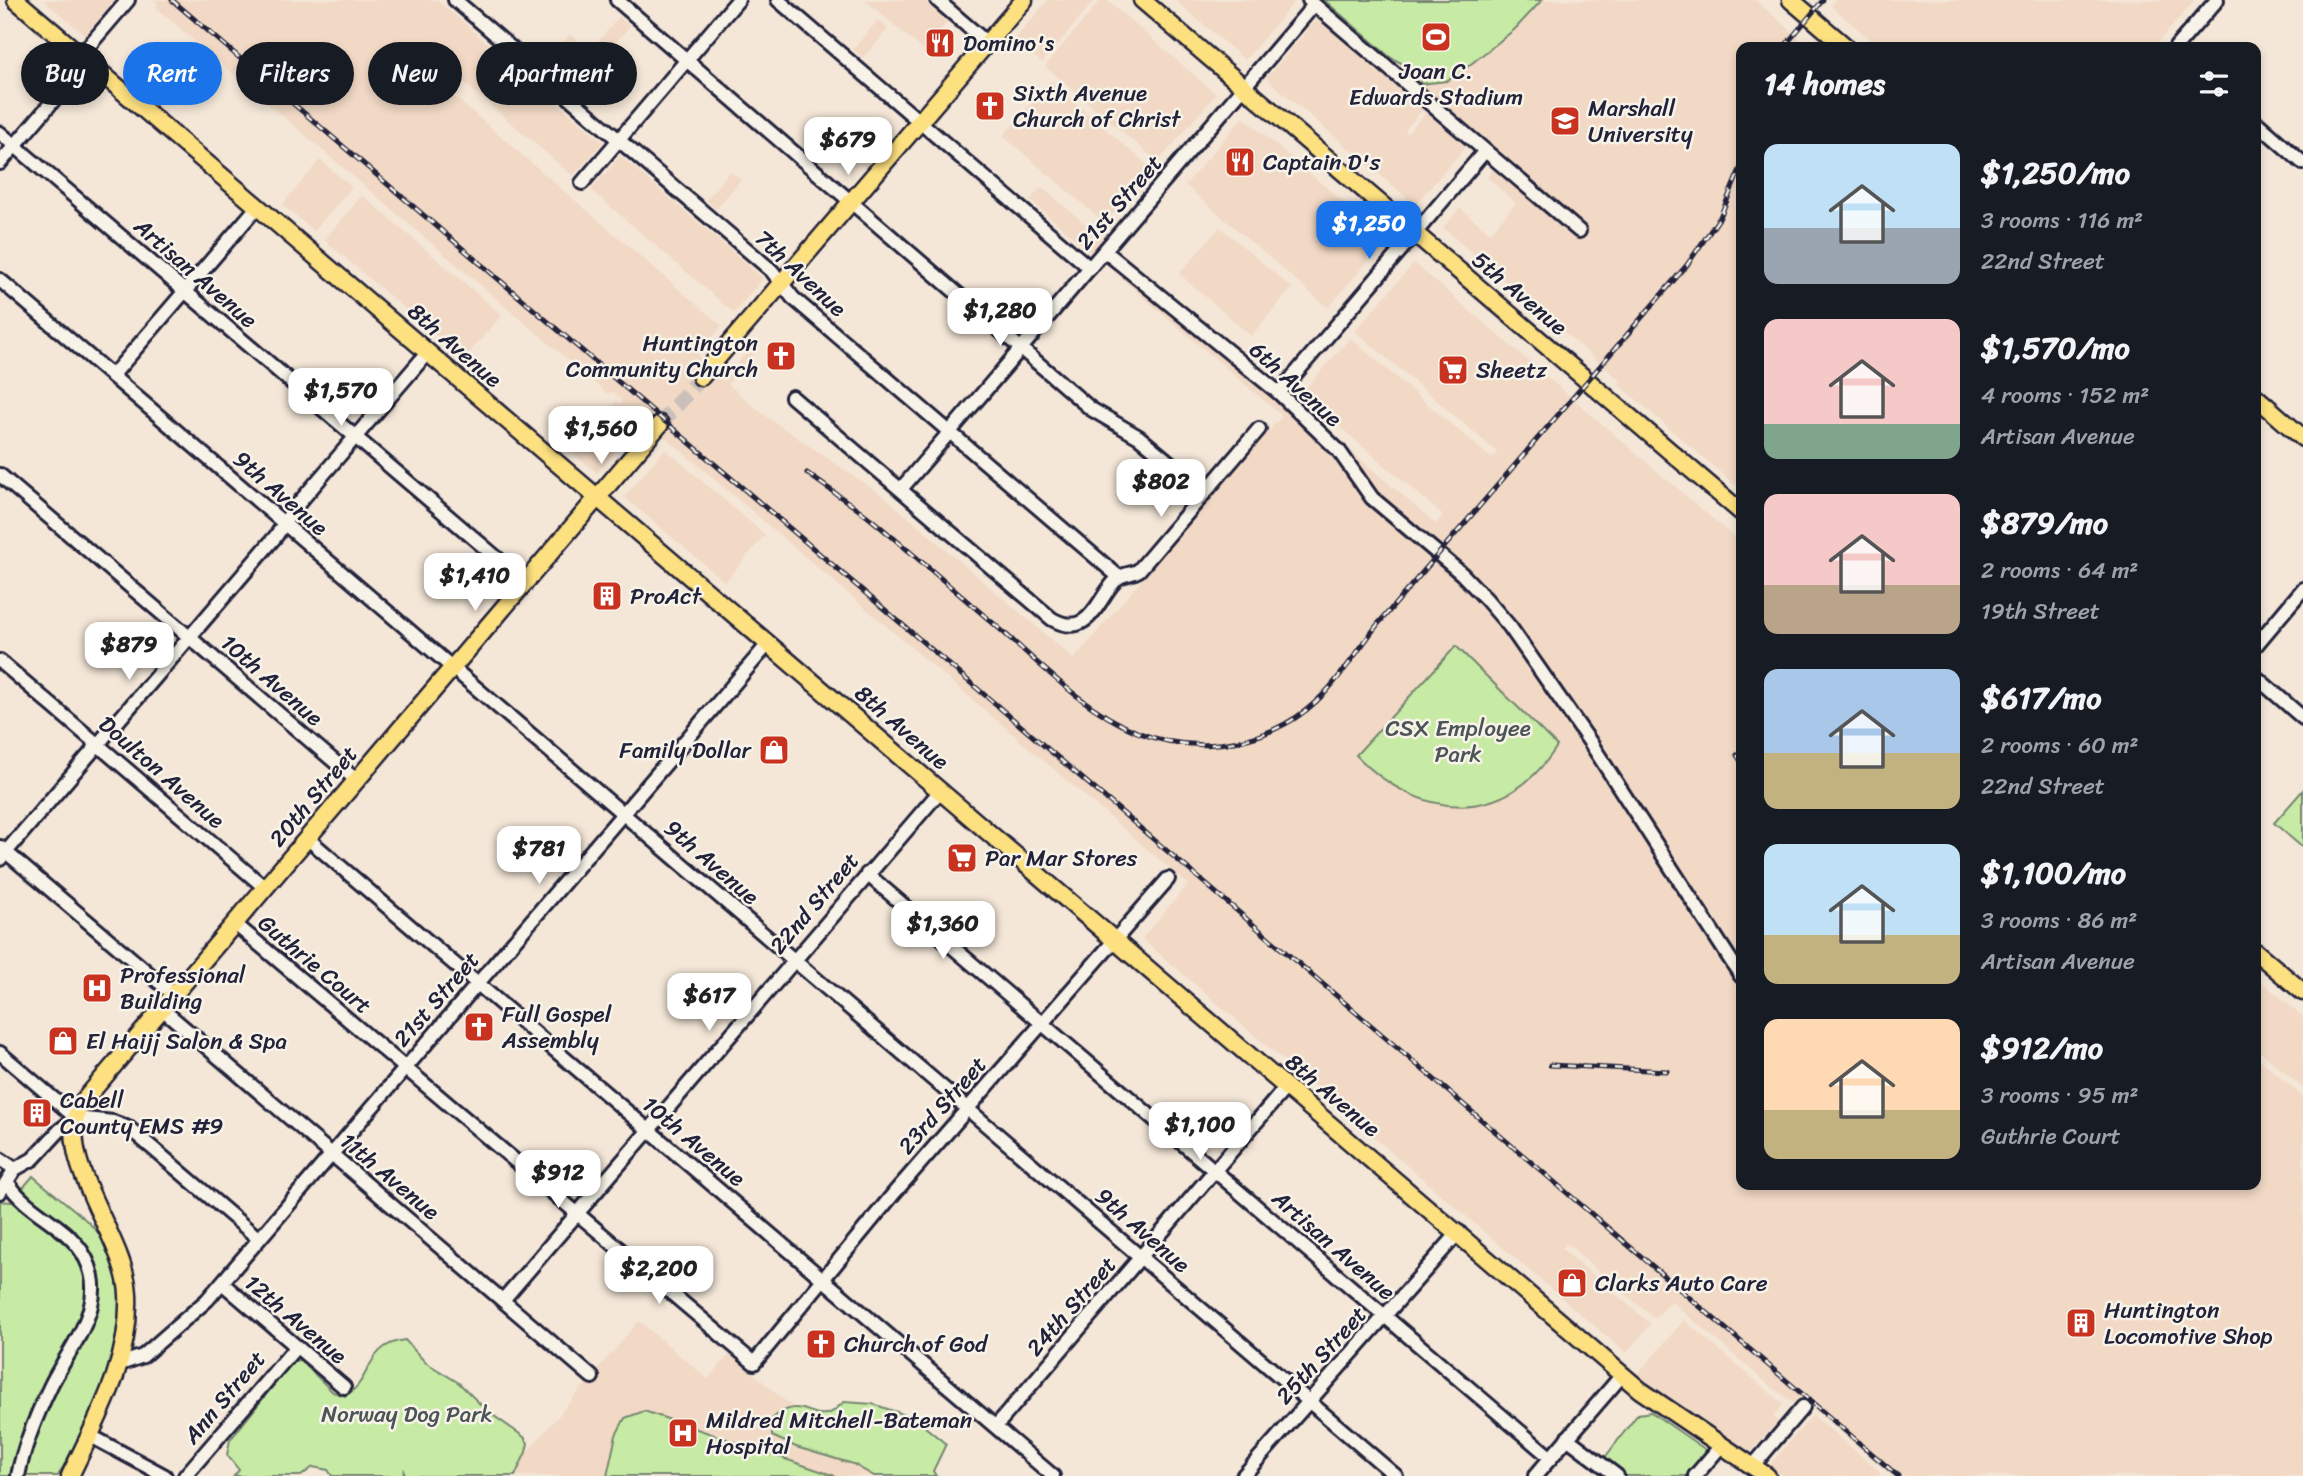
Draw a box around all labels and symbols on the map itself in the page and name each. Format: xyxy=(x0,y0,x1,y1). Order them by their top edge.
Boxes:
sports icon: Joan C. Edwards Stadium xyxy=(1419,20,1453,54)
place label: Domino's xyxy=(963,23,1055,64)
restaurant icon: Domino's xyxy=(923,26,957,60)
place label: Joan C. Edwards Stadium xyxy=(1349,51,1523,118)
place label: Sixth Avenue Church of Christ xyxy=(1013,73,1182,140)
place label: Marshall University xyxy=(1588,88,1693,155)
church icon: Sixth Avenue Church of Christ xyxy=(973,89,1007,123)
school or university icon: Marshall University xyxy=(1548,104,1582,138)
pin: $679 xyxy=(807,118,889,177)
place label: Captain D's xyxy=(1263,142,1381,183)
street label: 21st Street xyxy=(1066,145,1173,260)
restaurant icon: Captain D's xyxy=(1223,145,1257,179)
pin: $1,250 xyxy=(1312,202,1426,261)
street label: Artisan Avenue xyxy=(123,207,267,339)
street label: 7th Avenue xyxy=(745,219,857,327)
street label: 5th Avenue xyxy=(1462,241,1577,346)
pin: $1,280 xyxy=(943,288,1057,348)
street label: 8th Avenue xyxy=(398,292,512,399)
place label: Huntington Community Church xyxy=(566,323,759,390)
street label: 6th Avenue xyxy=(1239,331,1352,438)
church icon: Huntington Community Church xyxy=(764,339,798,373)
place label: Sheetz xyxy=(1476,350,1547,391)
supermarket icon: Sheetz xyxy=(1436,353,1470,387)
pin: $1,570 xyxy=(284,368,398,428)
pin: $1,560 xyxy=(544,406,658,466)
street label: 9th Avenue xyxy=(224,440,338,547)
pin: $802 xyxy=(1120,460,1202,519)
pin: $1,410 xyxy=(418,554,532,613)
place label: ProAct xyxy=(630,576,703,617)
building icon: ProAct xyxy=(590,579,624,613)
pin: $879 xyxy=(88,622,170,682)
street label: 10th Avenue xyxy=(211,624,333,737)
street label: 8th Avenue xyxy=(845,674,959,781)
street label: Doulton Avenue xyxy=(89,705,235,840)
park label: CSX Employee Park xyxy=(1385,708,1531,775)
place label: Family Dollar xyxy=(619,730,753,771)
shop icon: Family Dollar xyxy=(757,733,791,767)
street label: 20th Street xyxy=(258,736,369,857)
street label: 9th Avenue xyxy=(655,809,769,916)
pin: $781 xyxy=(498,826,580,886)
place label: Par Mar Stores xyxy=(985,838,1138,879)
supermarket icon: Par Mar Stores xyxy=(945,841,979,875)
street label: 22nd Street xyxy=(759,843,870,964)
pin: $1,360 xyxy=(886,902,1000,961)
street label: Guthrie Court xyxy=(248,904,381,1025)
street label: 21st Street xyxy=(383,942,490,1057)
place label: Professional Building xyxy=(120,955,246,1022)
hospital icon: Professional Building xyxy=(80,971,114,1005)
pin: $617 xyxy=(668,974,750,1033)
place label: Full Gospel Assembly xyxy=(501,994,612,1061)
church icon: Full Gospel Assembly xyxy=(462,1010,496,1044)
place label: El Haijj Salon & Spa xyxy=(86,1021,287,1062)
shop icon: El Haijj Salon & Spa xyxy=(46,1024,80,1058)
street label: 8th Avenue xyxy=(1275,1043,1390,1148)
street label: 23rd Street xyxy=(887,1046,997,1164)
place label: Cabell County EMS #9 xyxy=(60,1080,223,1147)
street label: 10th Avenue xyxy=(632,1085,755,1198)
building icon: Cabell County EMS #9 xyxy=(20,1096,54,1130)
pin: $1,100 xyxy=(1143,1102,1257,1162)
street label: 11th Avenue xyxy=(330,1122,449,1231)
pin: $912 xyxy=(517,1150,599,1210)
street label: 9th Avenue xyxy=(1086,1177,1200,1284)
street label: Artisan Avenue xyxy=(1261,1179,1405,1311)
pin: $2,200 xyxy=(602,1246,716,1306)
street label: 24th Street xyxy=(1016,1247,1127,1366)
place label: Clarks Auto Care xyxy=(1595,1263,1768,1304)
street label: 12th Avenue xyxy=(235,1264,357,1375)
shop icon: Clarks Auto Care xyxy=(1555,1266,1589,1300)
place label: Huntington Locomotive Shop xyxy=(2104,1290,2273,1357)
street label: 25th Street xyxy=(1265,1296,1378,1414)
building icon: Huntington Locomotive Shop xyxy=(2064,1306,2098,1340)
place label: Church of God xyxy=(844,1324,989,1365)
church icon: Church of God xyxy=(804,1327,838,1361)
street label: Ann Street xyxy=(172,1341,276,1454)
park label: Norway Dog Park xyxy=(321,1394,493,1435)
place label: Mildred Mitchell-Bateman Hospital xyxy=(706,1400,973,1467)
hospital icon: Mildred Mitchell-Bateman Hospital xyxy=(666,1416,700,1450)

